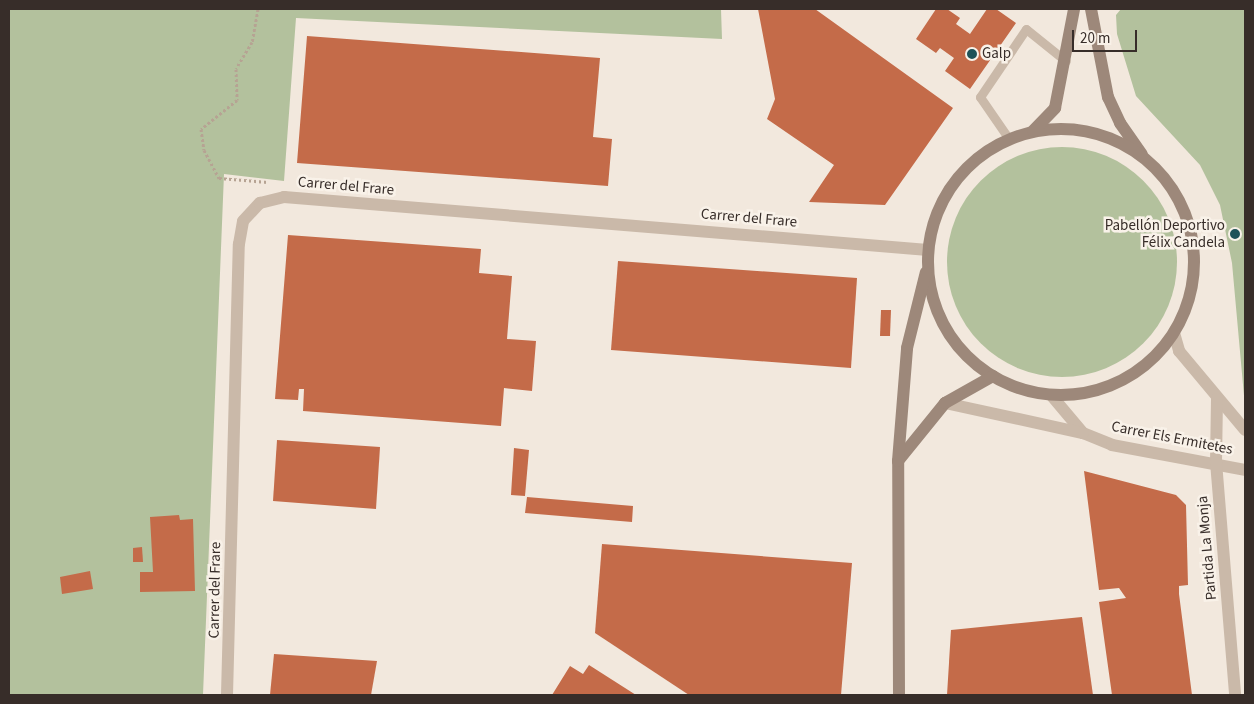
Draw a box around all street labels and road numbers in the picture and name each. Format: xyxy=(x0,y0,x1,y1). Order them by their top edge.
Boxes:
street label: Carrer del Frare xyxy=(297,173,395,199)
street label: Carrer del Frare xyxy=(700,205,798,231)
street label: Carrer Els Ermitetes xyxy=(1110,417,1234,459)
street label: Partida La Monja xyxy=(1193,495,1221,601)
street label: Carrer del Frare xyxy=(205,542,225,638)

